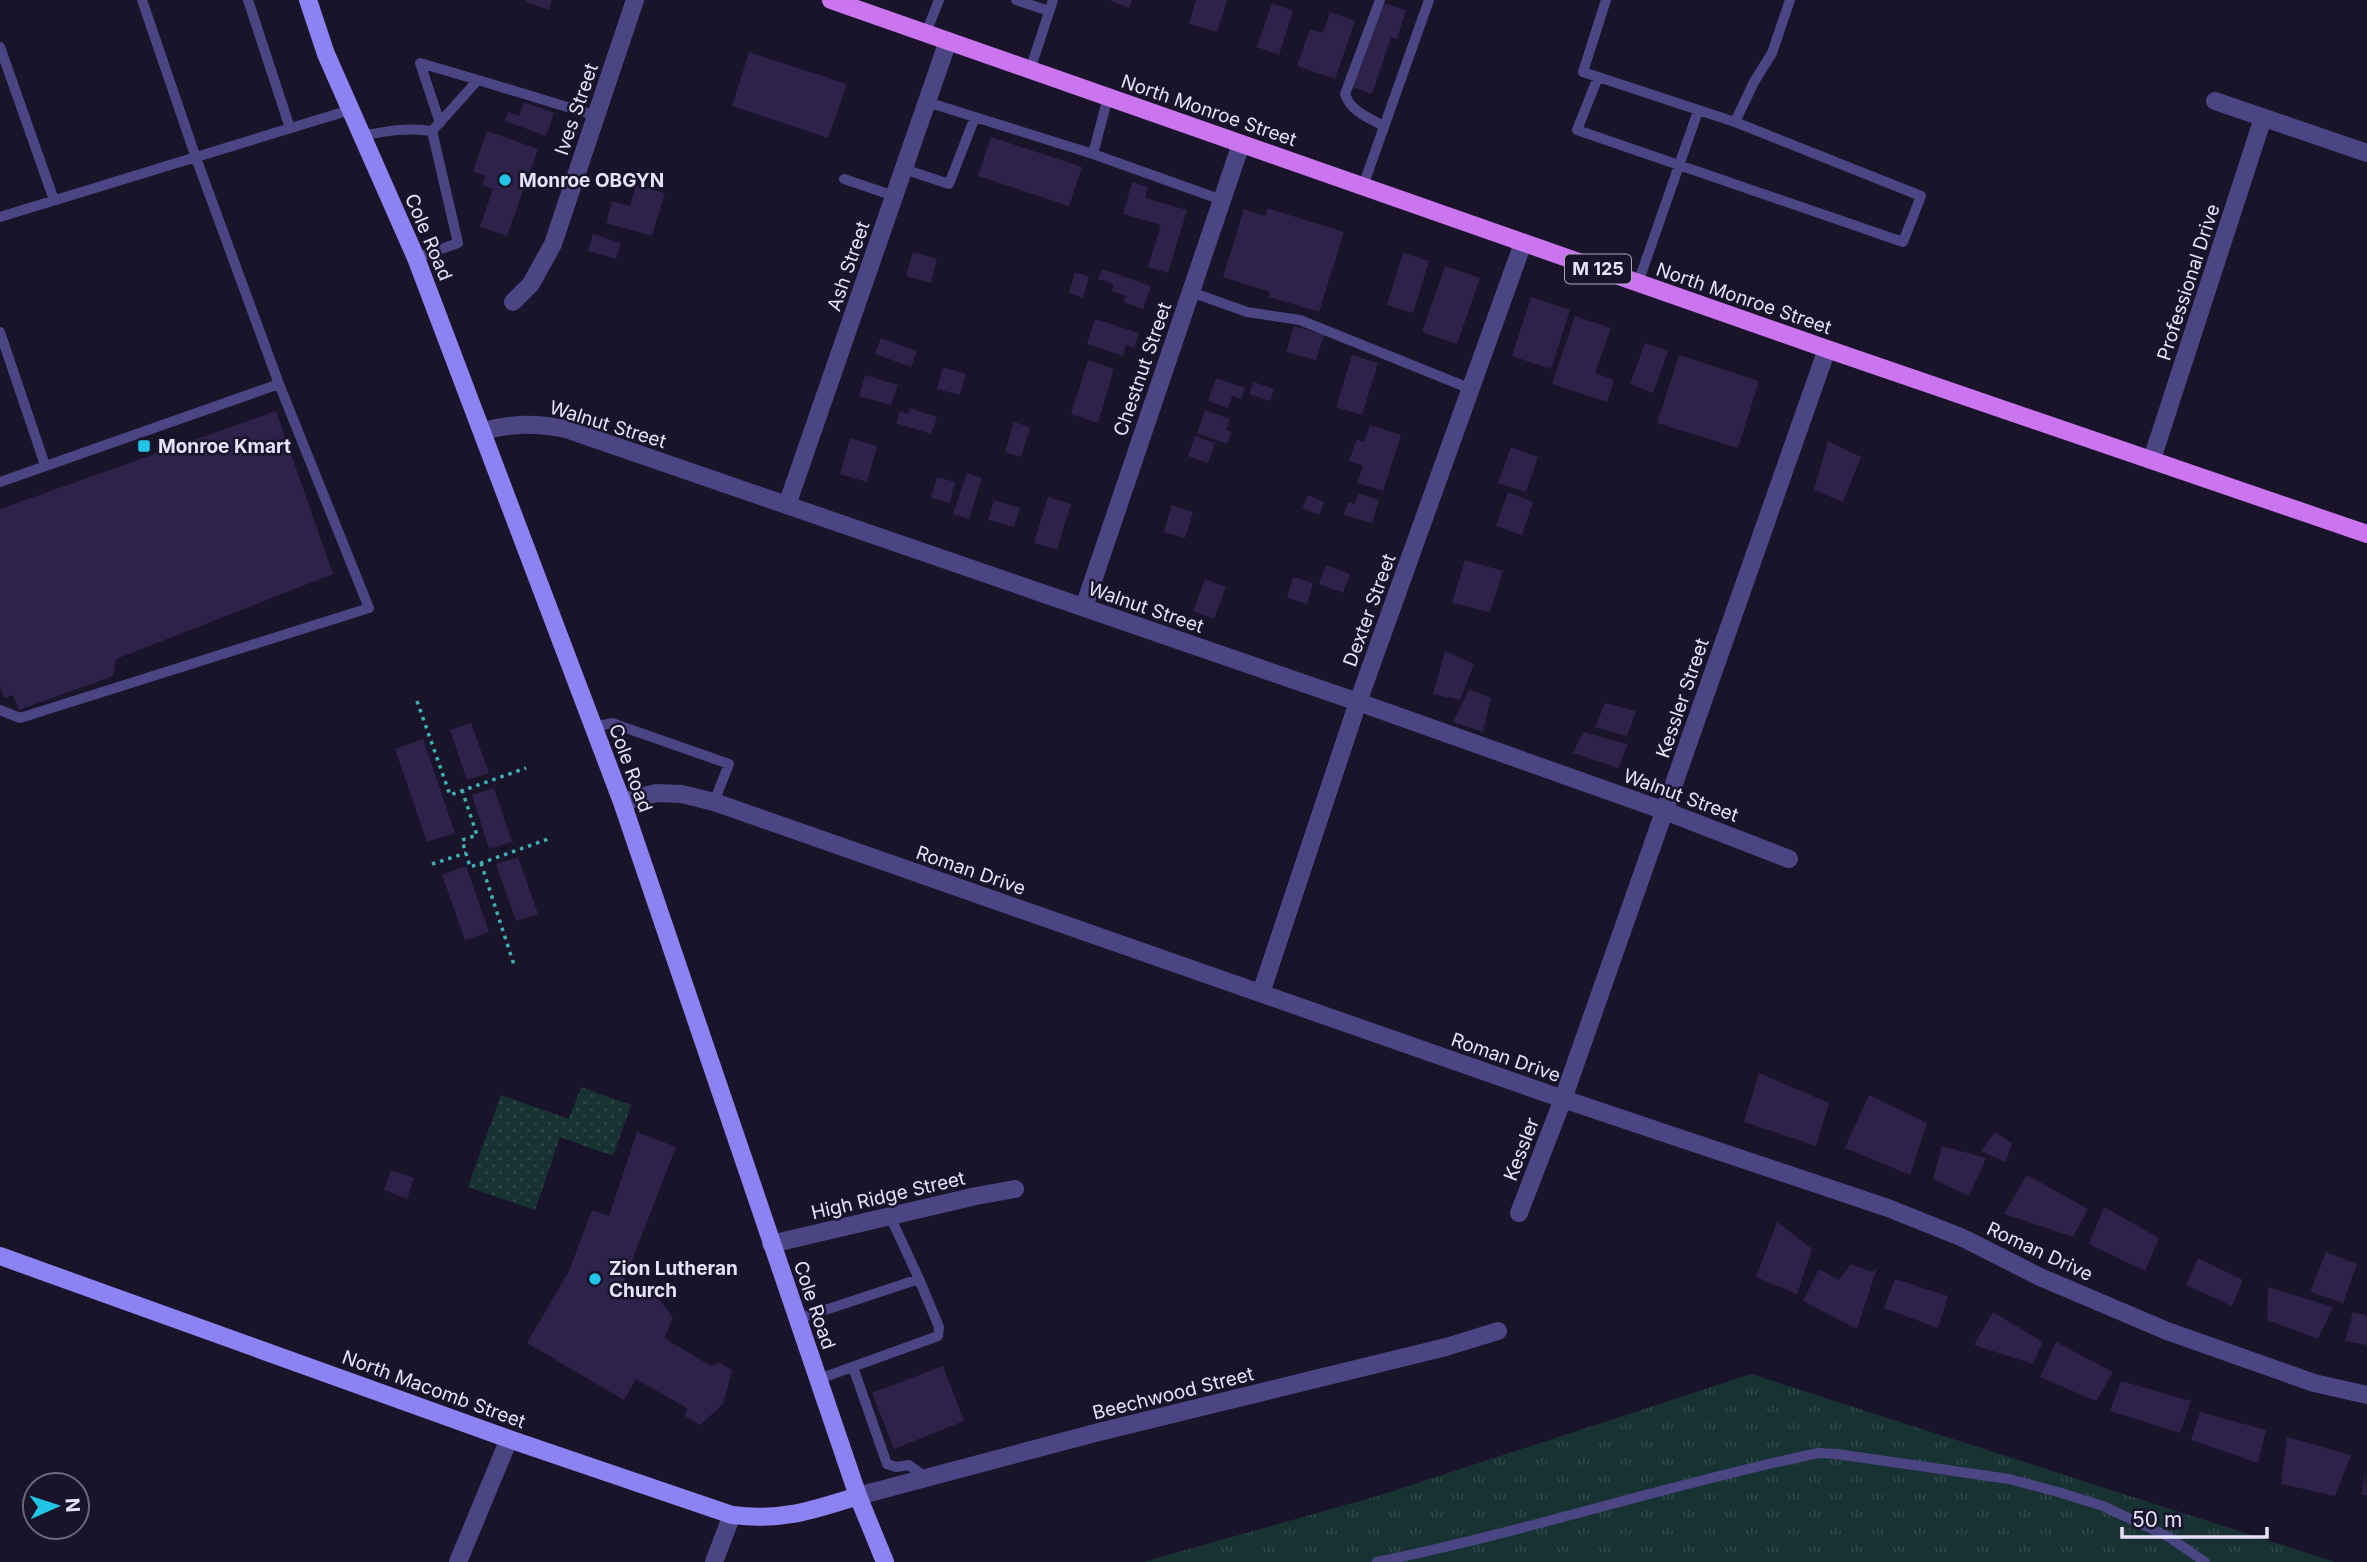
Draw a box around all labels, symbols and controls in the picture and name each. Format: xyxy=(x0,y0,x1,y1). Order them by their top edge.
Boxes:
street label: Ives Street xyxy=(550,60,603,158)
street label: North Monroe Street xyxy=(1118,70,1300,151)
place label: Monroe OBGYN xyxy=(519,169,664,192)
marker: Monroe OBGYN xyxy=(497,172,513,188)
street label: Cole Road xyxy=(400,190,457,284)
street label: Professional Drive xyxy=(2152,201,2225,363)
street label: Ash Street xyxy=(822,218,875,314)
road number: M 125 xyxy=(1565,255,1631,284)
street label: North Monroe Street xyxy=(1653,258,1835,339)
street label: Chestnut Street xyxy=(1109,299,1176,439)
street label: Walnut Street xyxy=(547,396,669,453)
place label: Monroe Kmart xyxy=(158,435,291,458)
marker: Monroe Kmart xyxy=(136,438,152,454)
street label: Dexter Street xyxy=(1338,551,1401,670)
street label: Walnut Street xyxy=(1085,577,1207,638)
street label: Kessler Street xyxy=(1651,635,1714,761)
street label: Cole Road xyxy=(604,721,657,815)
street label: Walnut Street xyxy=(1620,764,1741,827)
street label: Roman Drive xyxy=(913,841,1029,900)
street label: Roman Drive xyxy=(1448,1028,1564,1087)
street label: Kessler xyxy=(1499,1114,1544,1184)
street label: High Ridge Street xyxy=(809,1167,967,1224)
street label: Roman Drive xyxy=(1983,1217,2096,1286)
place label: Zion Lutheran Church xyxy=(609,1257,738,1302)
street label: Cole Road xyxy=(789,1258,840,1352)
marker: Zion Lutheran Church xyxy=(587,1271,603,1287)
street label: North Macomb Street xyxy=(339,1346,529,1433)
street label: Beechwood Street xyxy=(1090,1362,1256,1425)
north arrow xyxy=(21,1471,91,1541)
scale bar xyxy=(2122,1496,2267,1540)
text: N xyxy=(61,1497,84,1513)
text: 50 m xyxy=(2132,1507,2182,1532)

